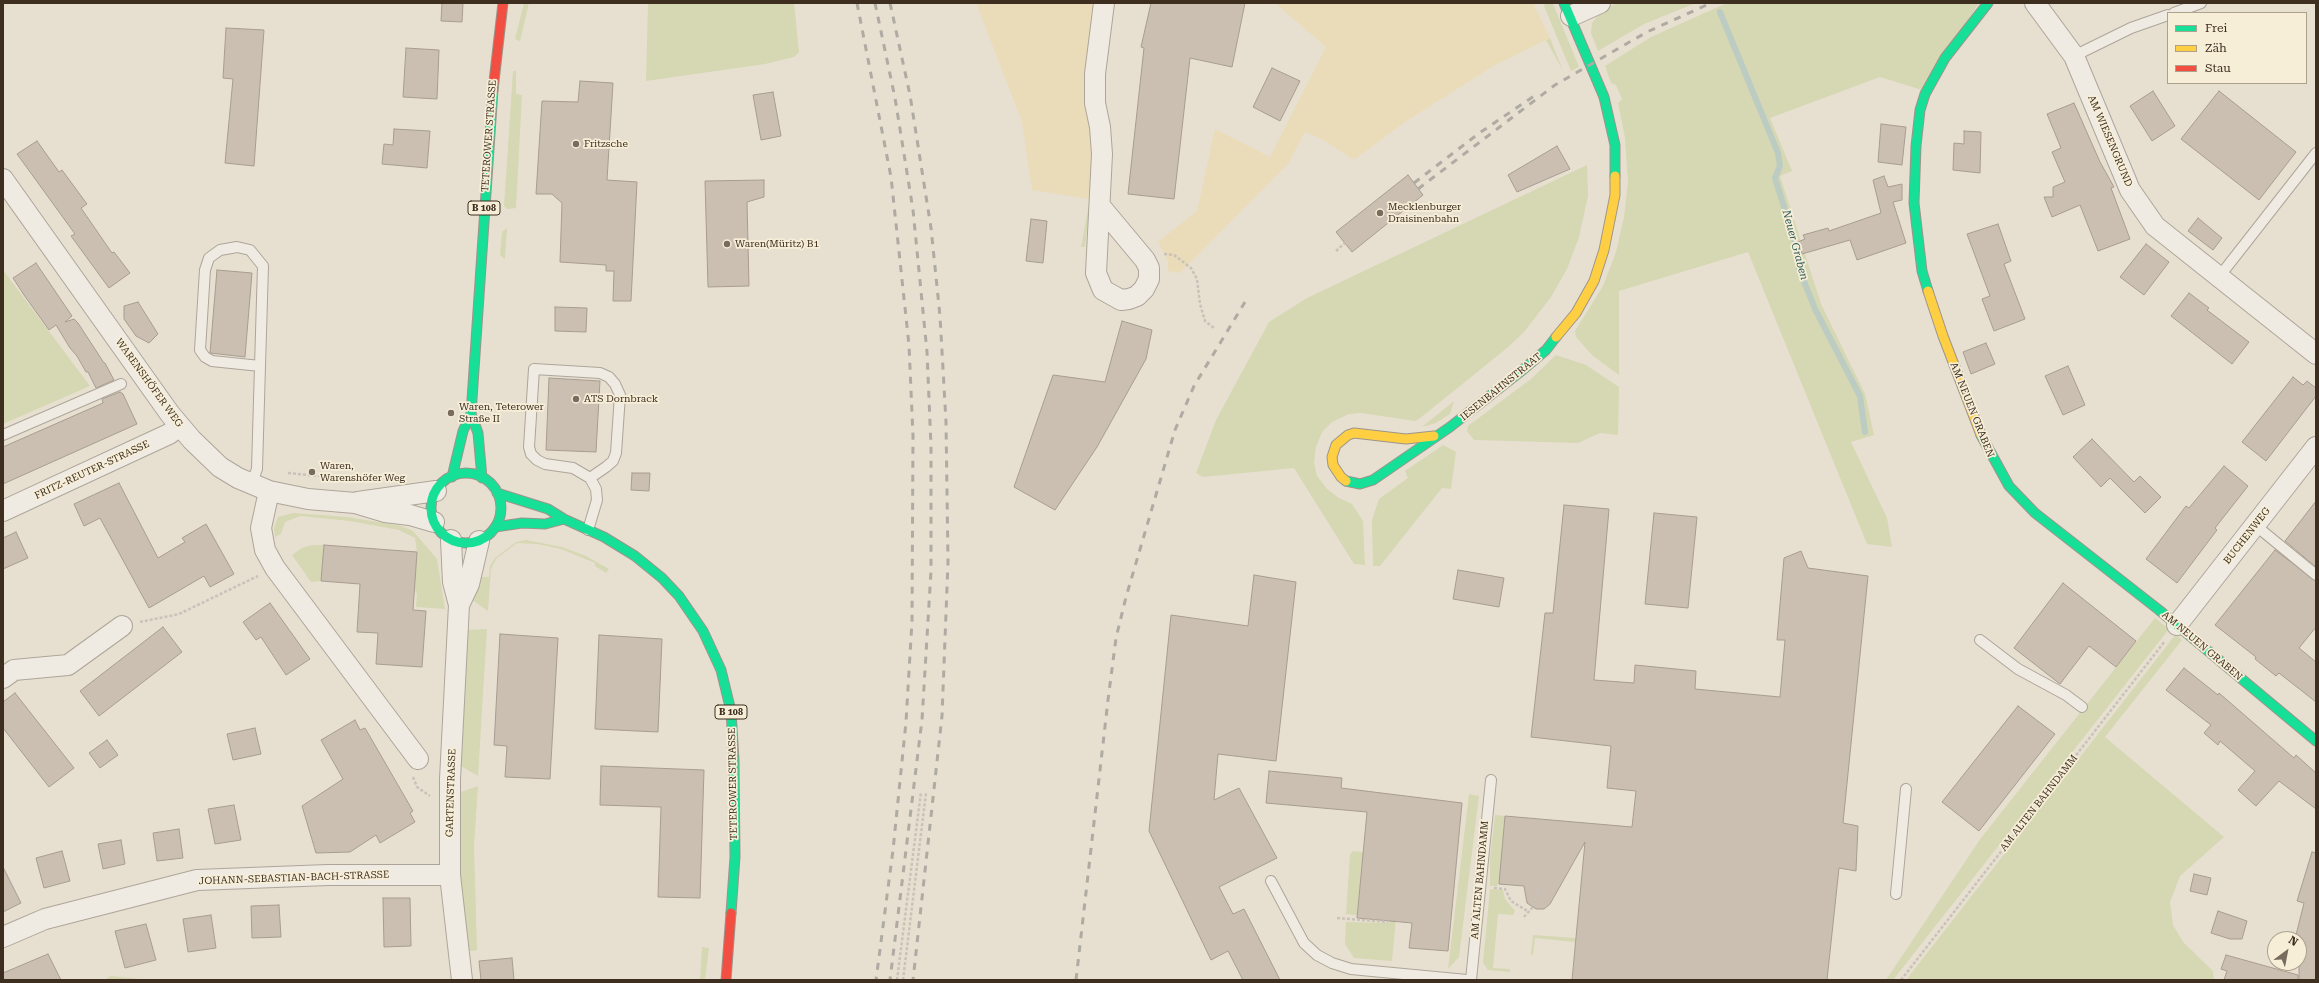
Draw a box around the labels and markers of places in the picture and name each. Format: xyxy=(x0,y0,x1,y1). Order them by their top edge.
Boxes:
place label: Fritzsche xyxy=(584,138,628,150)
marker: Fritzsche xyxy=(571,139,581,149)
place label: Mecklenburger Draisinenbahn xyxy=(1388,201,1461,224)
marker: Mecklenburger Draisinenbahn xyxy=(1375,208,1385,218)
place label: Waren(Müritz) B1 xyxy=(735,238,819,250)
marker: Waren(Müritz) B1 xyxy=(722,239,732,249)
place label: ATS Dornbrack xyxy=(584,393,658,405)
marker: ATS Dornbrack xyxy=(571,394,581,404)
place label: Waren, Teterower Straße II xyxy=(459,401,544,424)
marker: Waren, Teterower Straße II xyxy=(446,408,456,418)
place label: Waren, Warenshöfer Weg xyxy=(320,460,405,484)
marker: Waren, Warenshöfer Weg xyxy=(307,467,317,477)

